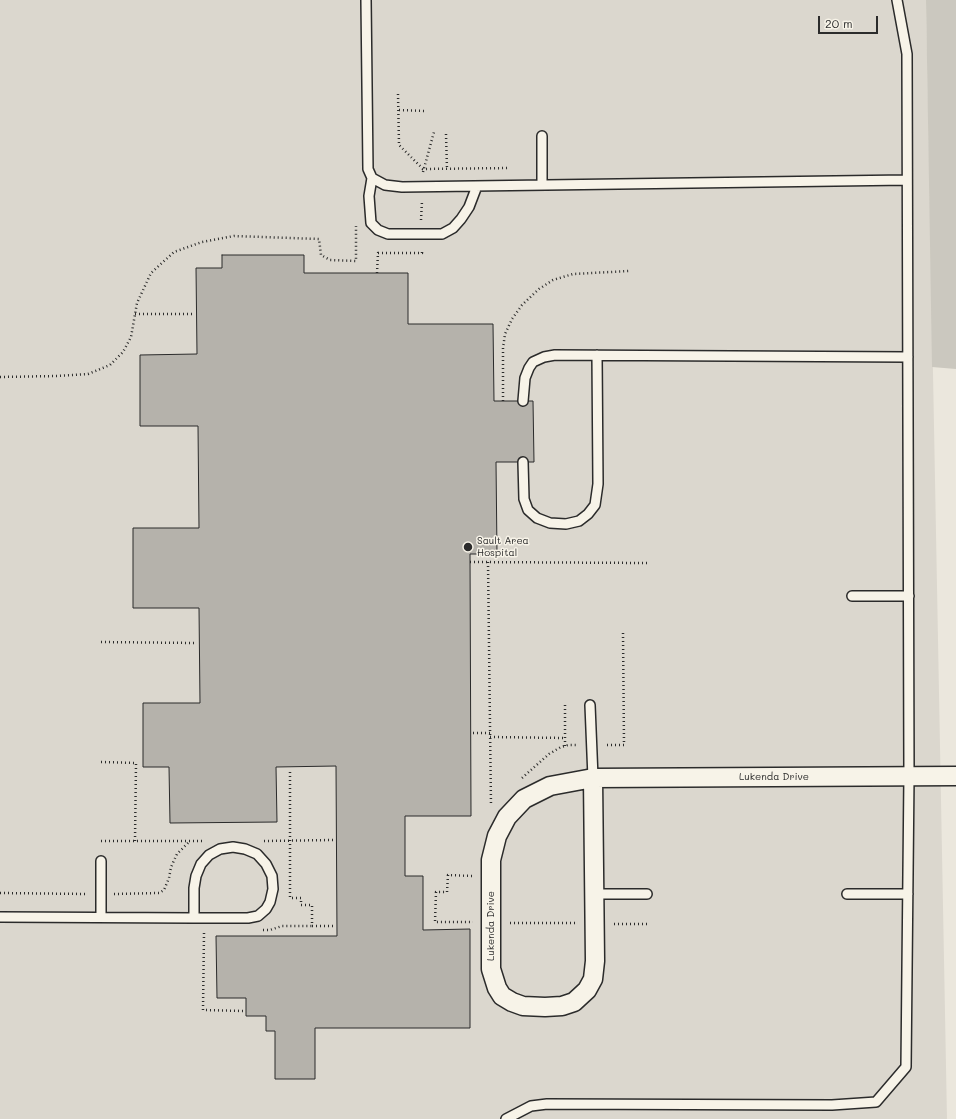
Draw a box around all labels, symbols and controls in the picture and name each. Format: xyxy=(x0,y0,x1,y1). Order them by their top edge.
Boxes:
scale bar xyxy=(820,8,880,34)
text: 20 m xyxy=(825,15,853,31)
place label: Sault Area Hospital xyxy=(477,535,529,558)
marker: Sault Area Hospital xyxy=(462,541,474,553)
street label: Lukenda Drive xyxy=(739,771,809,783)
street label: Lukenda Drive xyxy=(485,891,497,961)

